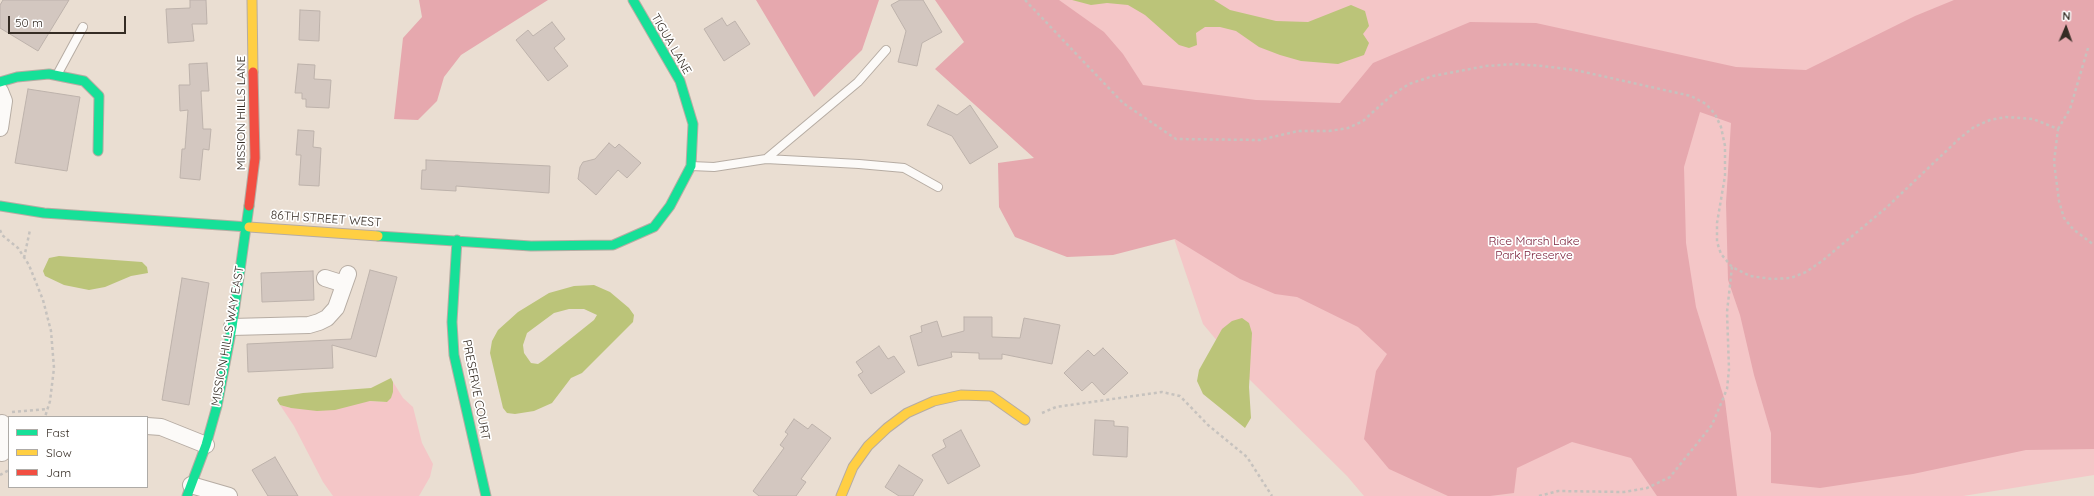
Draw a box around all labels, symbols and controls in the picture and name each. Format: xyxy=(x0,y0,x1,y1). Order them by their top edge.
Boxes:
scale bar xyxy=(10,8,128,34)
north arrow xyxy=(2046,8,2086,48)
text: N xyxy=(2062,9,2071,23)
street label: TIGUA LANE xyxy=(648,11,694,77)
text: 50 m xyxy=(15,15,43,30)
street label: MISSION HILLS LANE xyxy=(234,56,248,170)
street label: 86TH STREET WEST xyxy=(270,208,382,230)
park label: Rice Marsh Lake Park Preserve xyxy=(1488,234,1580,262)
street label: MISSION HILLS WAY EAST xyxy=(209,265,247,407)
street label: PRESERVE COURT xyxy=(459,338,493,442)
legend xyxy=(8,416,148,488)
text: Fast xyxy=(46,425,70,440)
text: Slow xyxy=(46,445,72,460)
text: Jam xyxy=(46,465,71,480)

